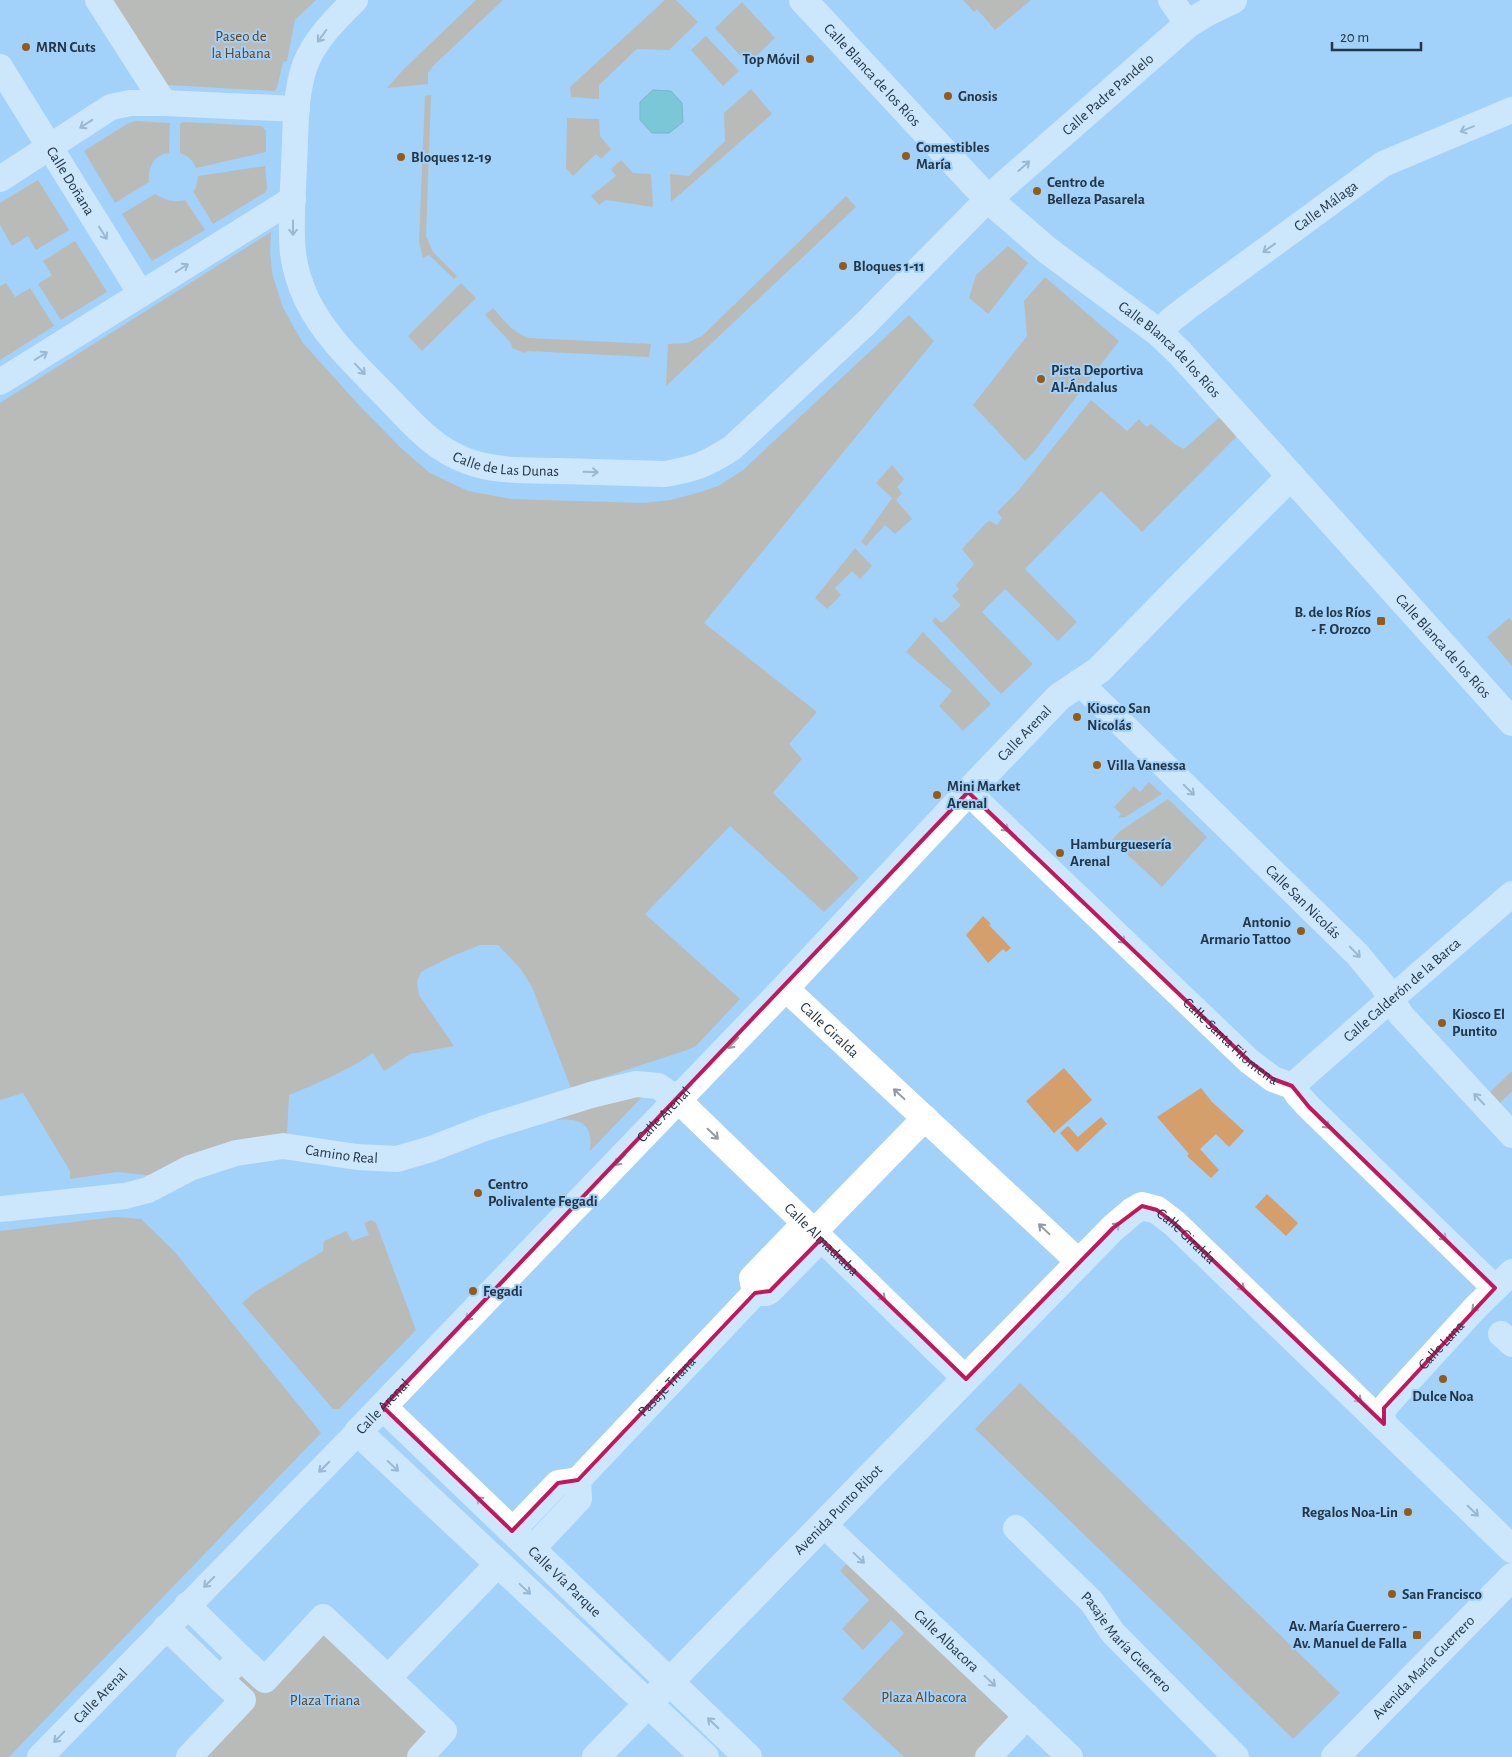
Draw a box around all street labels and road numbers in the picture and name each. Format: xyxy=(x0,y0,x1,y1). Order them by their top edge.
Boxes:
street label: Calle Blanca de los Ríos xyxy=(821,21,923,129)
street label: Calle Padre Pandelo xyxy=(1060,51,1156,138)
street label: Calle Doñana xyxy=(43,144,97,218)
street label: Calle Málaga xyxy=(1291,178,1361,234)
street label: Calle Blanca de los Ríos xyxy=(1116,299,1223,401)
street label: Calle de Las Dunas xyxy=(450,449,559,479)
street label: Calle Blanca de los Ríos xyxy=(1393,591,1494,701)
street label: Calle Arenal xyxy=(995,703,1054,764)
street label: Calle San Nicolás xyxy=(1263,862,1344,942)
street label: Calle Calderón de la Barca xyxy=(1341,935,1464,1045)
street label: Calle Santa Filomena xyxy=(1180,995,1279,1088)
street label: Calle Giralda xyxy=(797,999,862,1061)
street label: Calle Arenal xyxy=(634,1084,694,1145)
street label: Camino Real xyxy=(304,1142,378,1166)
street label: Calle Almadraba xyxy=(781,1200,862,1279)
street label: Calle Giralda xyxy=(1154,1206,1219,1267)
street label: Calle Luna xyxy=(1416,1318,1467,1373)
street label: Pasaje Triana xyxy=(635,1354,699,1420)
street label: Calle Arenal xyxy=(353,1376,413,1437)
street label: Avenida Punto Ribot xyxy=(791,1462,885,1558)
street label: Calle Vía Parque xyxy=(525,1544,604,1620)
street label: Pasaje María Guerrero xyxy=(1078,1589,1174,1695)
street label: Calle Albacora xyxy=(911,1607,982,1675)
street label: Avenida María Guerrero xyxy=(1370,1613,1478,1722)
street label: Calle Arenal xyxy=(71,1666,130,1726)

